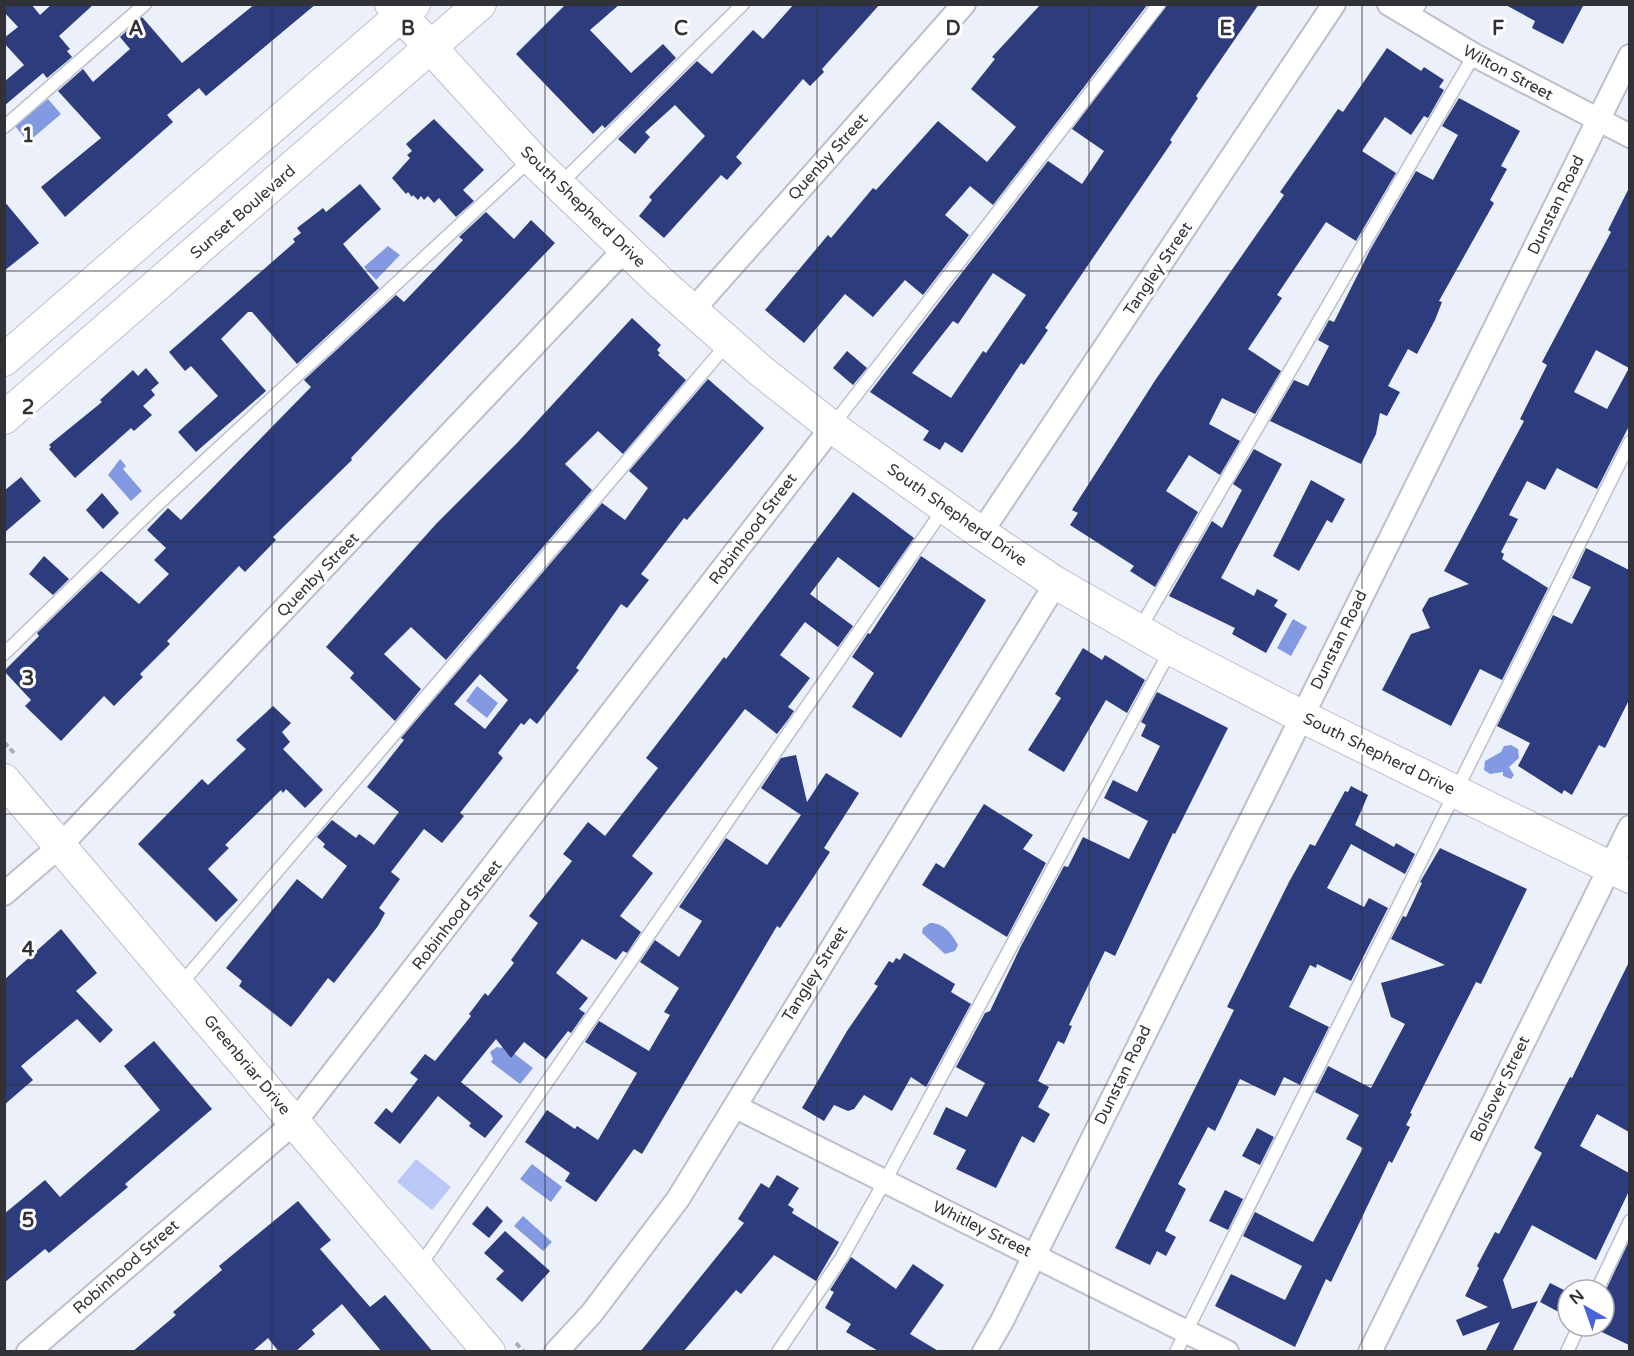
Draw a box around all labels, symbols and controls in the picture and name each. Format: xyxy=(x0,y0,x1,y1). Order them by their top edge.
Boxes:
text: A xyxy=(129,17,144,41)
text: B xyxy=(401,17,415,41)
text: C xyxy=(674,17,688,41)
text: D xyxy=(945,17,961,41)
text: E xyxy=(1220,17,1233,41)
text: F xyxy=(1492,17,1504,41)
street label: Wilton Street xyxy=(1459,41,1557,105)
street label: Quenby Street xyxy=(784,109,872,205)
text: 1 xyxy=(22,124,34,148)
street label: South Shepherd Drive xyxy=(516,142,650,272)
street label: Dunstan Road xyxy=(1523,152,1589,258)
street label: Sunset Boulevard xyxy=(186,161,300,263)
street label: Tangley Street xyxy=(1119,218,1197,320)
text: 2 xyxy=(22,396,34,420)
street label: South Shepherd Drive xyxy=(883,459,1031,571)
street label: Robinhood Street xyxy=(705,469,801,589)
street label: Quenby Street xyxy=(273,529,363,621)
street label: Dunstan Road xyxy=(1306,587,1372,693)
text: 3 xyxy=(22,667,34,691)
street label: South Shepherd Drive xyxy=(1300,709,1458,799)
street label: Robinhood Street xyxy=(408,856,506,974)
street label: Tangley Street xyxy=(778,923,852,1025)
text: 4 xyxy=(22,938,35,962)
street label: Greenbriar Drive xyxy=(199,1011,295,1119)
street label: Dunstan Road xyxy=(1090,1022,1156,1128)
street label: Bolsover Street xyxy=(1466,1033,1534,1145)
street label: Whitley Street xyxy=(929,1196,1035,1262)
text: 5 xyxy=(22,1209,34,1233)
street label: Robinhood Street xyxy=(69,1215,183,1319)
north arrow xyxy=(1556,1278,1616,1338)
text: N xyxy=(1566,1285,1588,1309)

